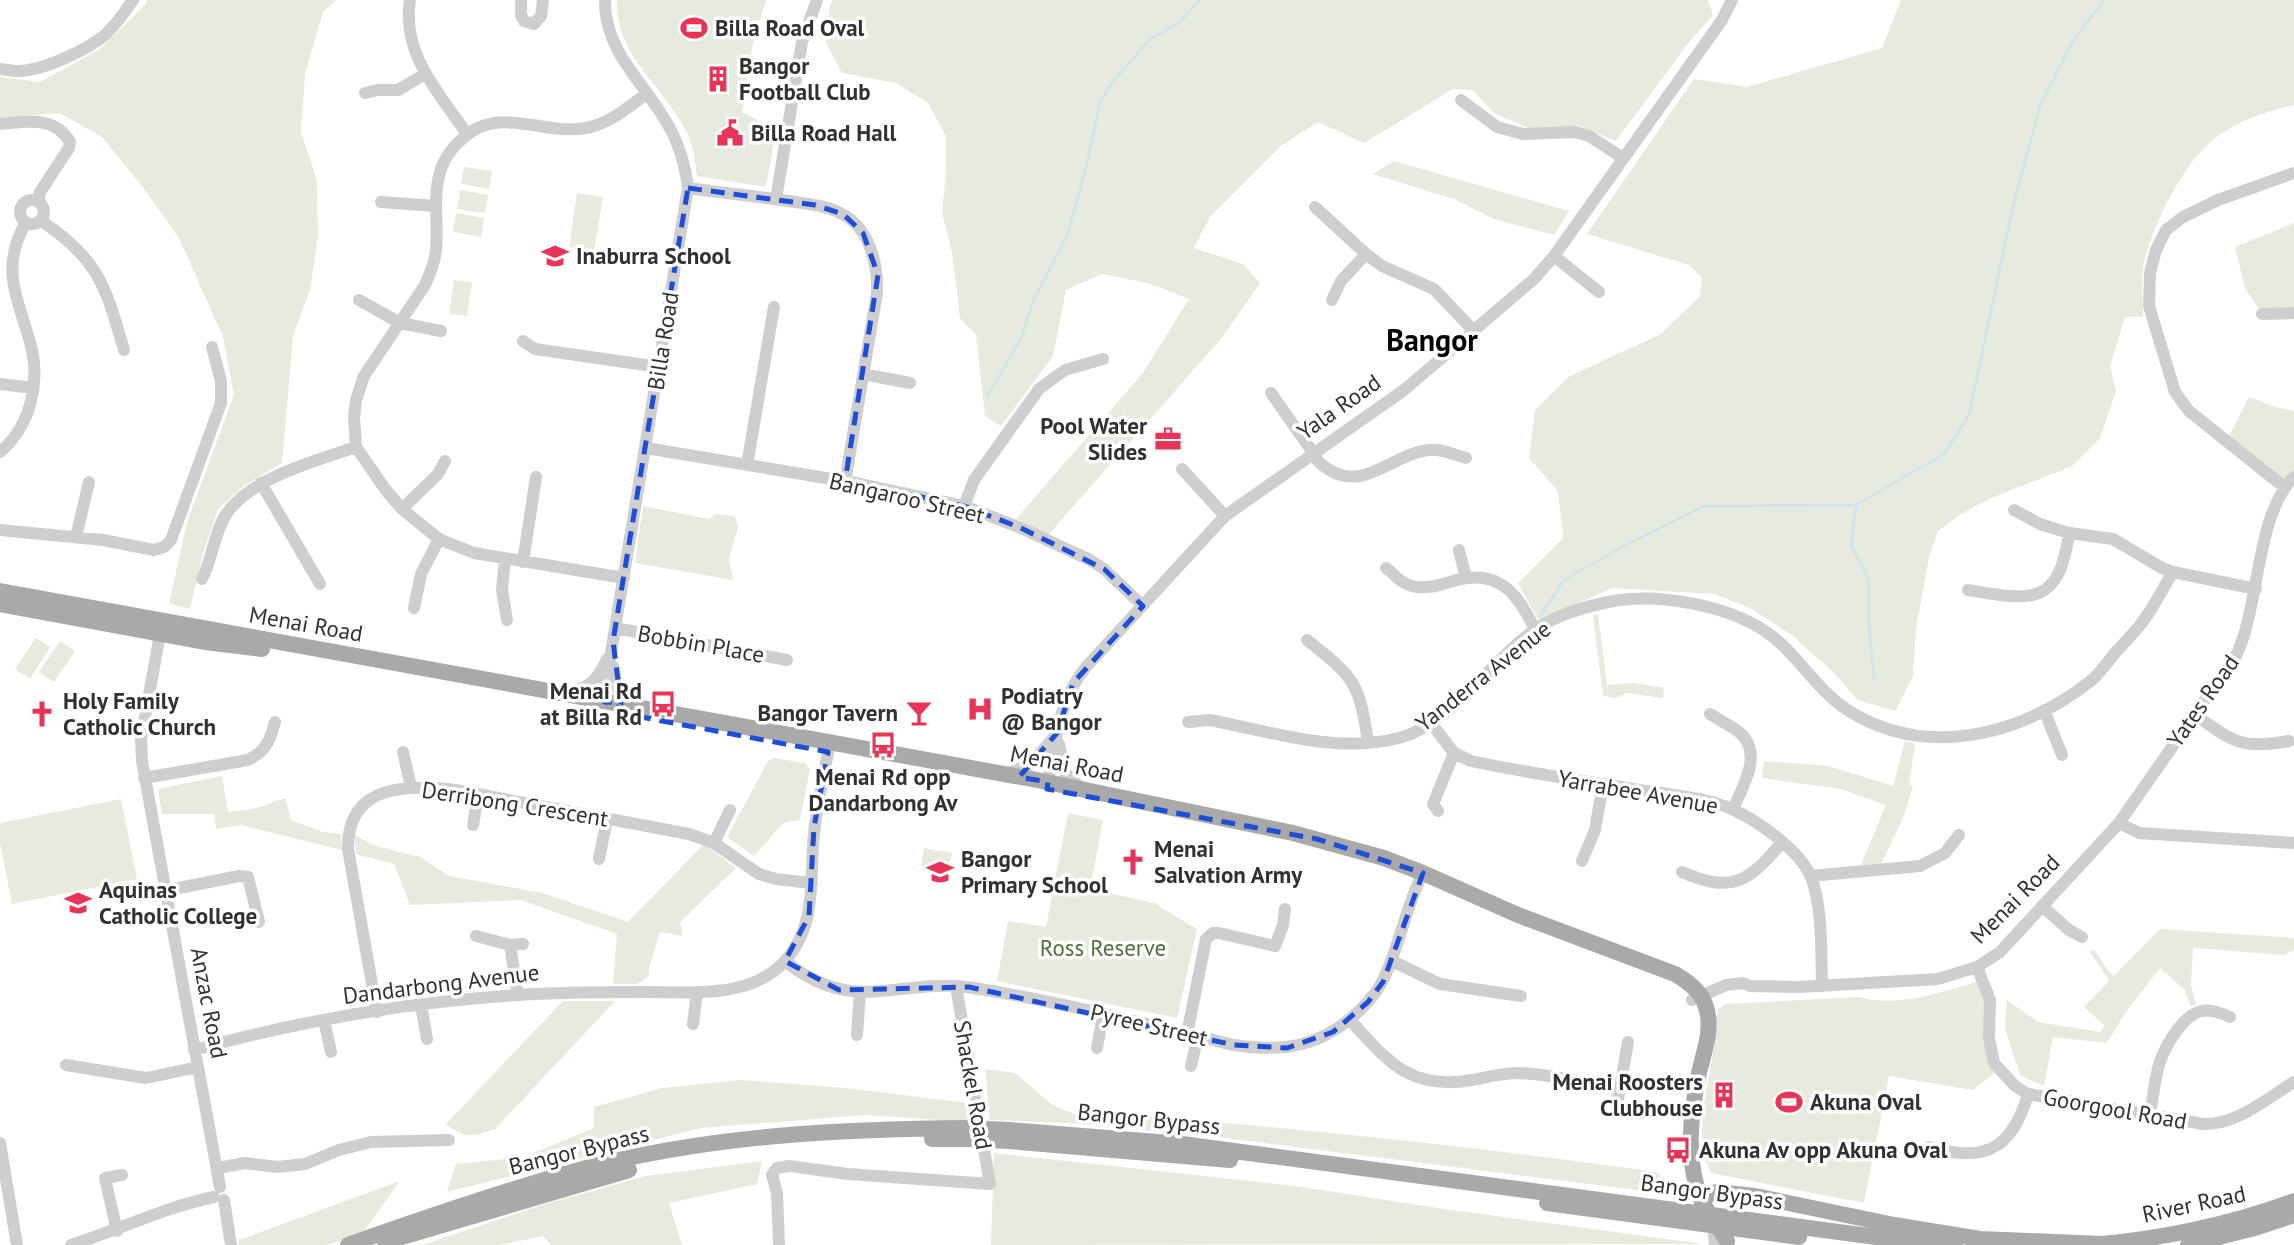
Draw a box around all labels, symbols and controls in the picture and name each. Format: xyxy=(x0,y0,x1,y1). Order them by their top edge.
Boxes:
sports icon: Billa Road Oval xyxy=(679,13,709,43)
place label: Billa Road Oval xyxy=(715,13,865,42)
place label: Bangor Football Club xyxy=(739,51,871,106)
building icon: Bangor Football Club xyxy=(703,64,733,94)
public building icon: Billa Road Hall xyxy=(715,118,745,148)
place label: Billa Road Hall xyxy=(751,118,896,147)
school or university icon: Inaburra School xyxy=(540,241,570,271)
place label: Inaburra School xyxy=(576,241,731,270)
street label: Billa Road xyxy=(640,290,685,392)
district label: Bangor xyxy=(1386,320,1478,359)
street label: Yala Road xyxy=(1291,367,1386,446)
place label: Pool Water Slides xyxy=(1040,411,1148,466)
office icon: Pool Water Slides xyxy=(1153,424,1183,454)
street label: Bangaroo Street xyxy=(827,466,988,530)
street label: Menai Road xyxy=(247,599,365,648)
street label: Yanderra Avenue xyxy=(1409,614,1556,737)
street label: Bobbin Place xyxy=(636,618,767,669)
street label: Yates Road xyxy=(2160,649,2245,753)
place label: Menai Rd at Billa Rd xyxy=(540,676,642,731)
place label: Podiatry @ Bangor xyxy=(1001,681,1102,736)
place label: Holy Family Catholic Church xyxy=(63,686,216,741)
bus stop icon: Menai Rd at Billa Rd xyxy=(648,689,678,719)
hospital icon: Podiatry @ Bangor xyxy=(965,694,995,724)
place label: Bangor Tavern xyxy=(758,698,898,727)
bar icon: Bangor Tavern xyxy=(904,698,934,728)
church icon: Holy Family Catholic Church xyxy=(27,699,57,729)
bus stop icon: Menai Rd opp Dandarbong Av xyxy=(868,730,898,760)
street label: Menai Road xyxy=(1008,738,1126,789)
place label: Menai Rd opp Dandarbong Av xyxy=(809,762,958,817)
street label: Yarrabee Avenue xyxy=(1556,763,1721,820)
street label: Derribong Crescent xyxy=(420,774,610,833)
place label: Menai Salvation Army xyxy=(1154,834,1303,889)
place label: Bangor Primary School xyxy=(961,844,1108,899)
church icon: Menai Salvation Army xyxy=(1118,847,1148,877)
street label: Menai Road xyxy=(1964,848,2066,950)
school or university icon: Bangor Primary School xyxy=(925,857,955,887)
place label: Aquinas Catholic College xyxy=(99,875,257,930)
school or university icon: Aquinas Catholic College xyxy=(63,888,93,918)
park label: Ross Reserve xyxy=(1040,933,1166,962)
street label: Anzac Road xyxy=(185,945,234,1061)
street label: Dandarbong Avenue xyxy=(341,957,541,1010)
street label: Pyree Street xyxy=(1088,997,1211,1052)
street label: Shackel Road xyxy=(948,1018,999,1152)
place label: Menai Roosters Clubhouse xyxy=(1552,1067,1703,1122)
building icon: Menai Roosters Clubhouse xyxy=(1709,1080,1739,1110)
street label: Goorgool Road xyxy=(2041,1082,2189,1135)
sports icon: Akuna Oval xyxy=(1774,1087,1804,1117)
place label: Akuna Oval xyxy=(1810,1087,1922,1116)
street label: Bangor Bypass xyxy=(1076,1097,1222,1140)
street label: Bangor Bypass xyxy=(506,1118,652,1181)
bus stop icon: Akuna Av opp Akuna Oval xyxy=(1663,1135,1693,1165)
place label: Akuna Av opp Akuna Oval xyxy=(1699,1135,1948,1164)
street label: Bangor Bypass xyxy=(1639,1167,1785,1216)
street label: River Road xyxy=(2140,1178,2248,1229)

